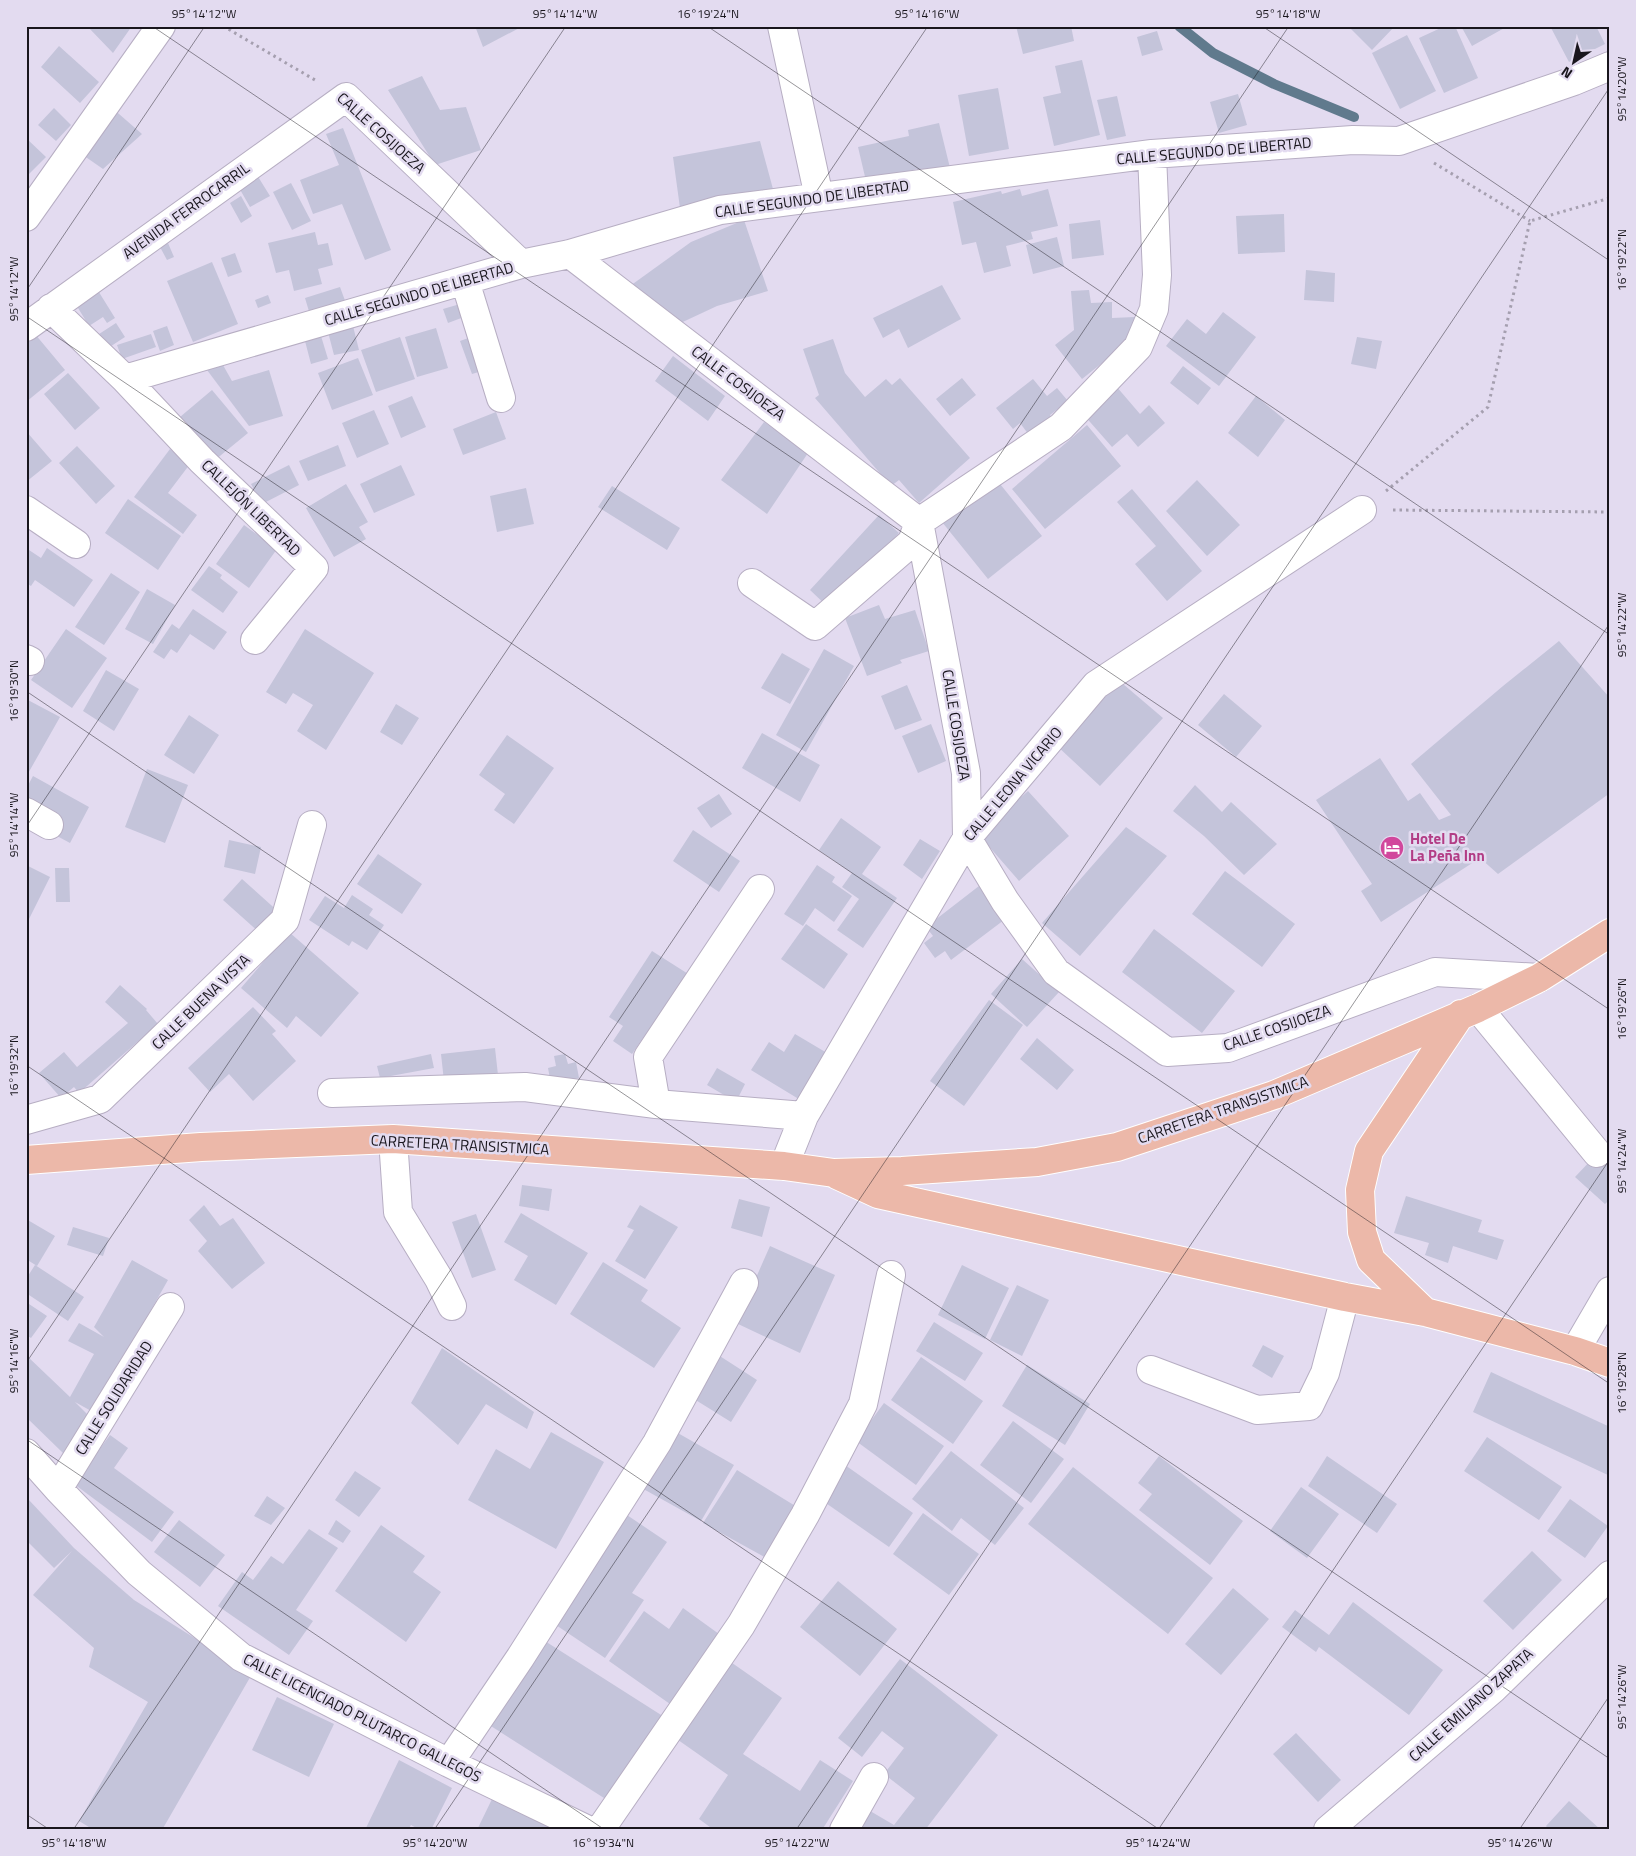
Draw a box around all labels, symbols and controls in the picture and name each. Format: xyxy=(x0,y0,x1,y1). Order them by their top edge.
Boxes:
text: 95°14'12"W xyxy=(172,4,237,23)
text: 95°14'14"W xyxy=(533,4,598,23)
text: 16°19'24"N xyxy=(677,4,739,23)
text: 95°14'16"W xyxy=(895,4,960,23)
text: 95°14'18"W xyxy=(1256,4,1321,23)
north arrow xyxy=(1548,38,1598,88)
text: 95°14'20"W xyxy=(1612,56,1631,121)
text: N xyxy=(1557,62,1576,85)
street label: CALLE COSIJOEZA xyxy=(332,87,431,179)
street label: CALLE SEGUNDO DE LIBERTAD xyxy=(1115,131,1313,170)
street label: AVENIDA FERROCARRIL xyxy=(117,157,254,265)
street label: CALLE SEGUNDO DE LIBERTAD xyxy=(713,173,911,224)
text: 16°19'22"N xyxy=(1612,229,1631,291)
street label: CALLE SEGUNDO DE LIBERTAD xyxy=(322,255,516,332)
text: 95°14'12"W xyxy=(4,256,23,321)
street label: CALLE COSIJOEZA xyxy=(687,340,790,426)
street label: CALLEJÓN LIBERTAD xyxy=(196,454,306,561)
text: 95°14'22"W xyxy=(1612,592,1631,657)
text: 16°19'30"N xyxy=(4,660,23,722)
street label: CALLE COSIJOEZA xyxy=(936,668,977,782)
street label: CALLE LEONA VICARIO xyxy=(958,721,1067,846)
text: 95°14'14"W xyxy=(4,792,23,857)
place label: Hotel De La Peña Inn xyxy=(1410,827,1485,867)
hotel icon: Hotel De La Peña Inn xyxy=(1379,835,1405,861)
street label: CALLE BUENA VISTA xyxy=(146,948,255,1055)
text: 16°19'26"N xyxy=(1612,978,1631,1040)
street label: CALLE COSIJOEZA xyxy=(1220,998,1334,1057)
text: 16°19'32"N xyxy=(4,1035,23,1097)
street label: CARRETERA TRANSISTMICA xyxy=(1135,1070,1311,1150)
street label: CARRETERA TRANSISTMICA xyxy=(370,1128,550,1161)
text: 95°14'24"W xyxy=(1612,1128,1631,1193)
text: 95°14'16"W xyxy=(4,1328,23,1393)
street label: CALLE SOLIDARIDAD xyxy=(69,1336,158,1460)
text: 16°19'28"N xyxy=(1612,1352,1631,1414)
street label: CALLE EMILIANO ZAPATA xyxy=(1403,1642,1538,1767)
street label: CALLE LICENCIADO PLUTARCO GALLEGOS xyxy=(239,1647,485,1788)
text: 95°14'26"W xyxy=(1612,1664,1631,1729)
text: 95°14'18"W xyxy=(42,1833,107,1852)
text: 95°14'20"W xyxy=(403,1833,468,1852)
text: 16°19'34"N xyxy=(572,1833,634,1852)
text: 95°14'22"W xyxy=(765,1833,830,1852)
text: 95°14'24"W xyxy=(1126,1833,1191,1852)
text: 95°14'26"W xyxy=(1488,1833,1553,1852)

